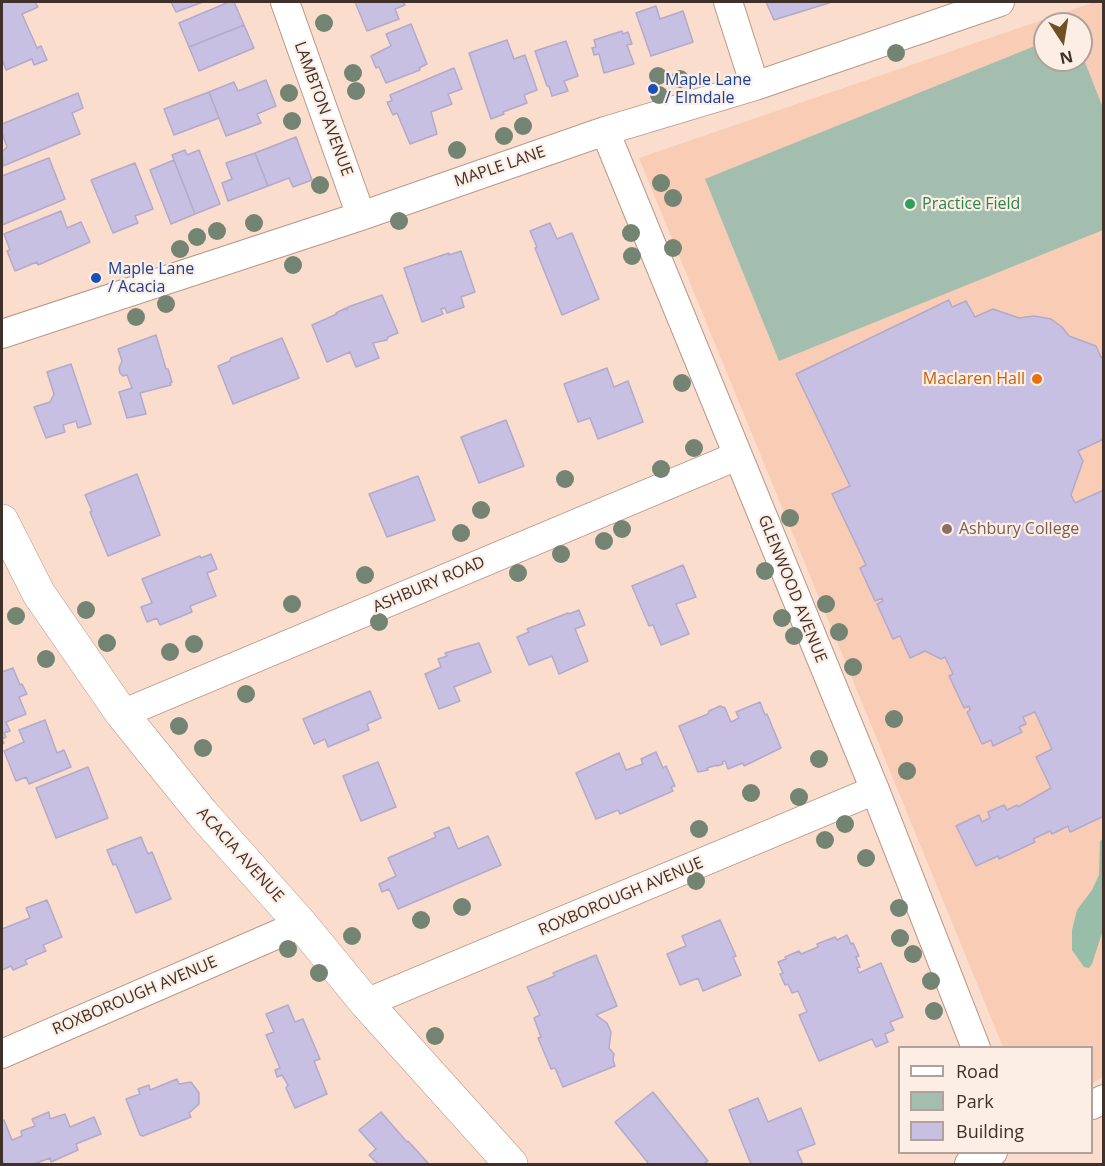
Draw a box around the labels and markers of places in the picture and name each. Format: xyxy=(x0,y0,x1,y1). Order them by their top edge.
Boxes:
place label: Maple Lane / Elmdale xyxy=(665,70,751,108)
marker: Maple Lane / Elmdale xyxy=(646,82,660,96)
place label: Practice Field xyxy=(922,194,1020,214)
marker: Practice Field xyxy=(903,197,917,211)
place label: Maple Lane / Acacia xyxy=(108,259,194,297)
marker: Maple Lane / Acacia xyxy=(89,271,103,285)
place label: Maclaren Hall xyxy=(923,369,1025,389)
marker: Maclaren Hall xyxy=(1030,372,1044,386)
place label: Ashbury College xyxy=(959,519,1079,539)
marker: Ashbury College xyxy=(940,522,954,536)

